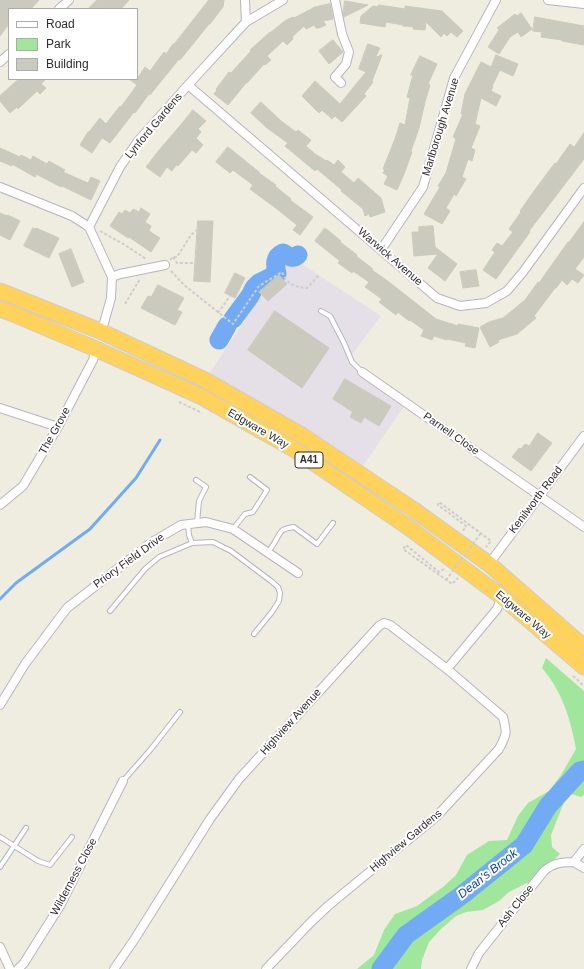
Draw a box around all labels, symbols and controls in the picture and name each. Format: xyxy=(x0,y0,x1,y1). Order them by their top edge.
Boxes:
legend xyxy=(8,8,138,80)
text: Road xyxy=(46,17,75,31)
text: Park xyxy=(46,37,71,51)
text: Building xyxy=(46,57,89,71)
street label: Marlborough Avenue xyxy=(420,76,462,178)
street label: Lynford Gardens xyxy=(123,91,185,161)
street label: Warwick Avenue xyxy=(355,225,425,289)
street label: The Grove xyxy=(37,405,73,457)
street label: Edgware Way xyxy=(225,406,291,452)
street label: Parnell Close xyxy=(420,410,482,458)
road number: A41 xyxy=(295,452,323,468)
street label: Kenilworth Road xyxy=(506,464,566,536)
street label: Priory Field Drive xyxy=(91,531,167,591)
street label: Edgware Way xyxy=(493,588,553,642)
street label: Highview Avenue xyxy=(258,686,324,758)
street label: Highview Gardens xyxy=(367,807,445,875)
street label: Wilderness Close xyxy=(48,836,100,918)
water label: Dean's Brook xyxy=(455,846,521,902)
street label: Ash Close xyxy=(495,882,537,930)

